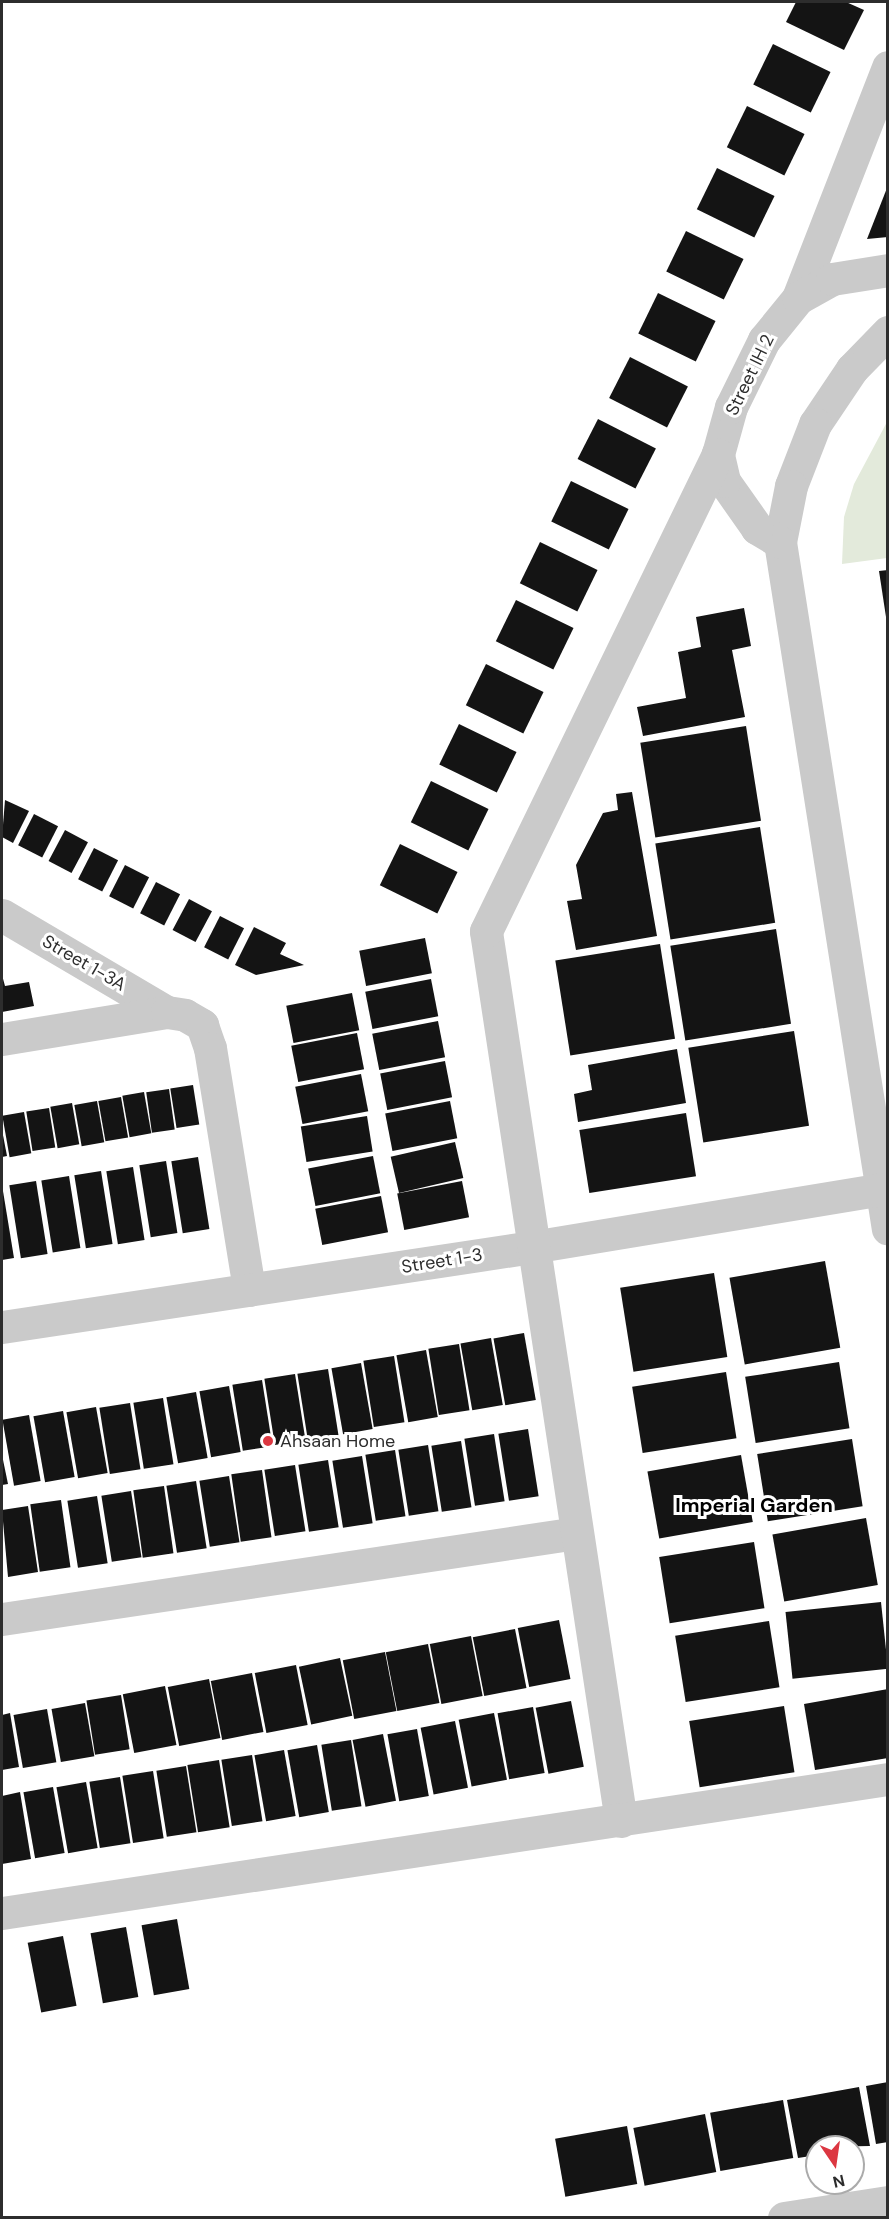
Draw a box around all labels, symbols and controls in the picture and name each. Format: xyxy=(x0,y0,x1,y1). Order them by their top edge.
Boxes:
street label: Street IH 2 xyxy=(721,331,779,419)
street label: Street 1-3A xyxy=(38,930,130,996)
street label: Street 1-3 xyxy=(400,1244,484,1278)
place label: Ahsaan Home xyxy=(280,1430,395,1452)
marker: Ahsaan Home xyxy=(261,1434,275,1448)
district label: Imperial Garden xyxy=(675,1493,833,1517)
north arrow xyxy=(805,2135,865,2195)
text: N xyxy=(831,2170,847,2193)

